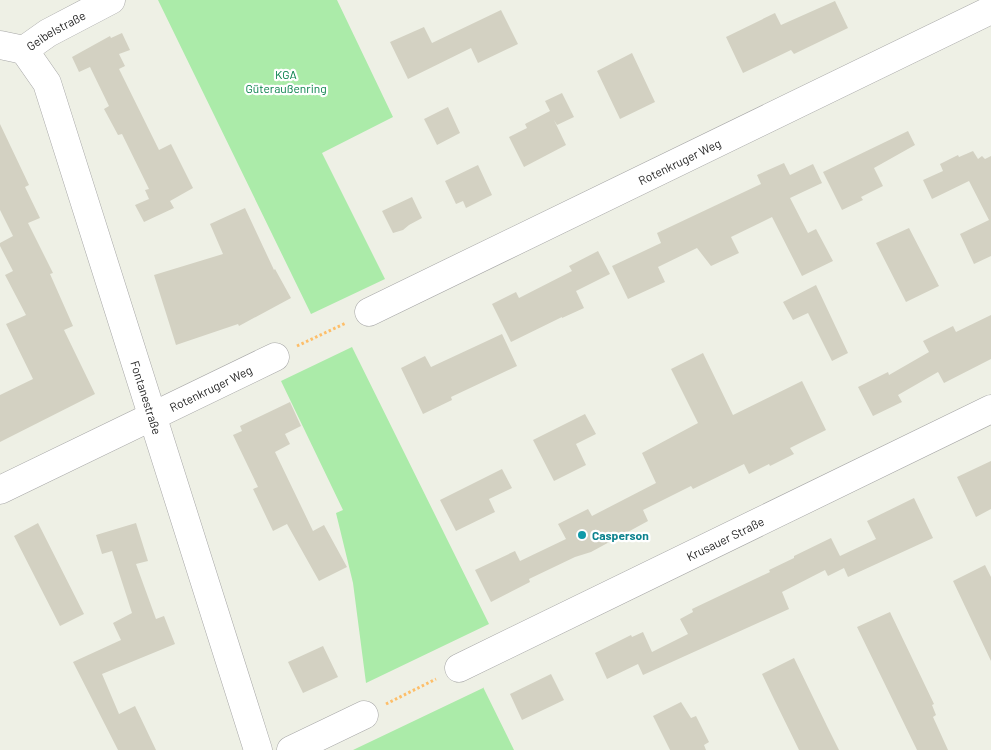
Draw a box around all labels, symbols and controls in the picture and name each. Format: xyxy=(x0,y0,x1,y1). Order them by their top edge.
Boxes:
street label: Geibelstraße xyxy=(24,8,88,53)
park label: KGA Güteraußenring xyxy=(245,67,327,95)
street label: Rotenkruger Weg xyxy=(636,135,723,187)
street label: Fontanestraße xyxy=(128,359,165,436)
street label: Rotenkruger Weg xyxy=(167,362,254,414)
street label: Krusauer Straße xyxy=(684,514,766,563)
place label: Casperson xyxy=(592,528,649,542)
marker: Casperson xyxy=(576,529,588,541)

